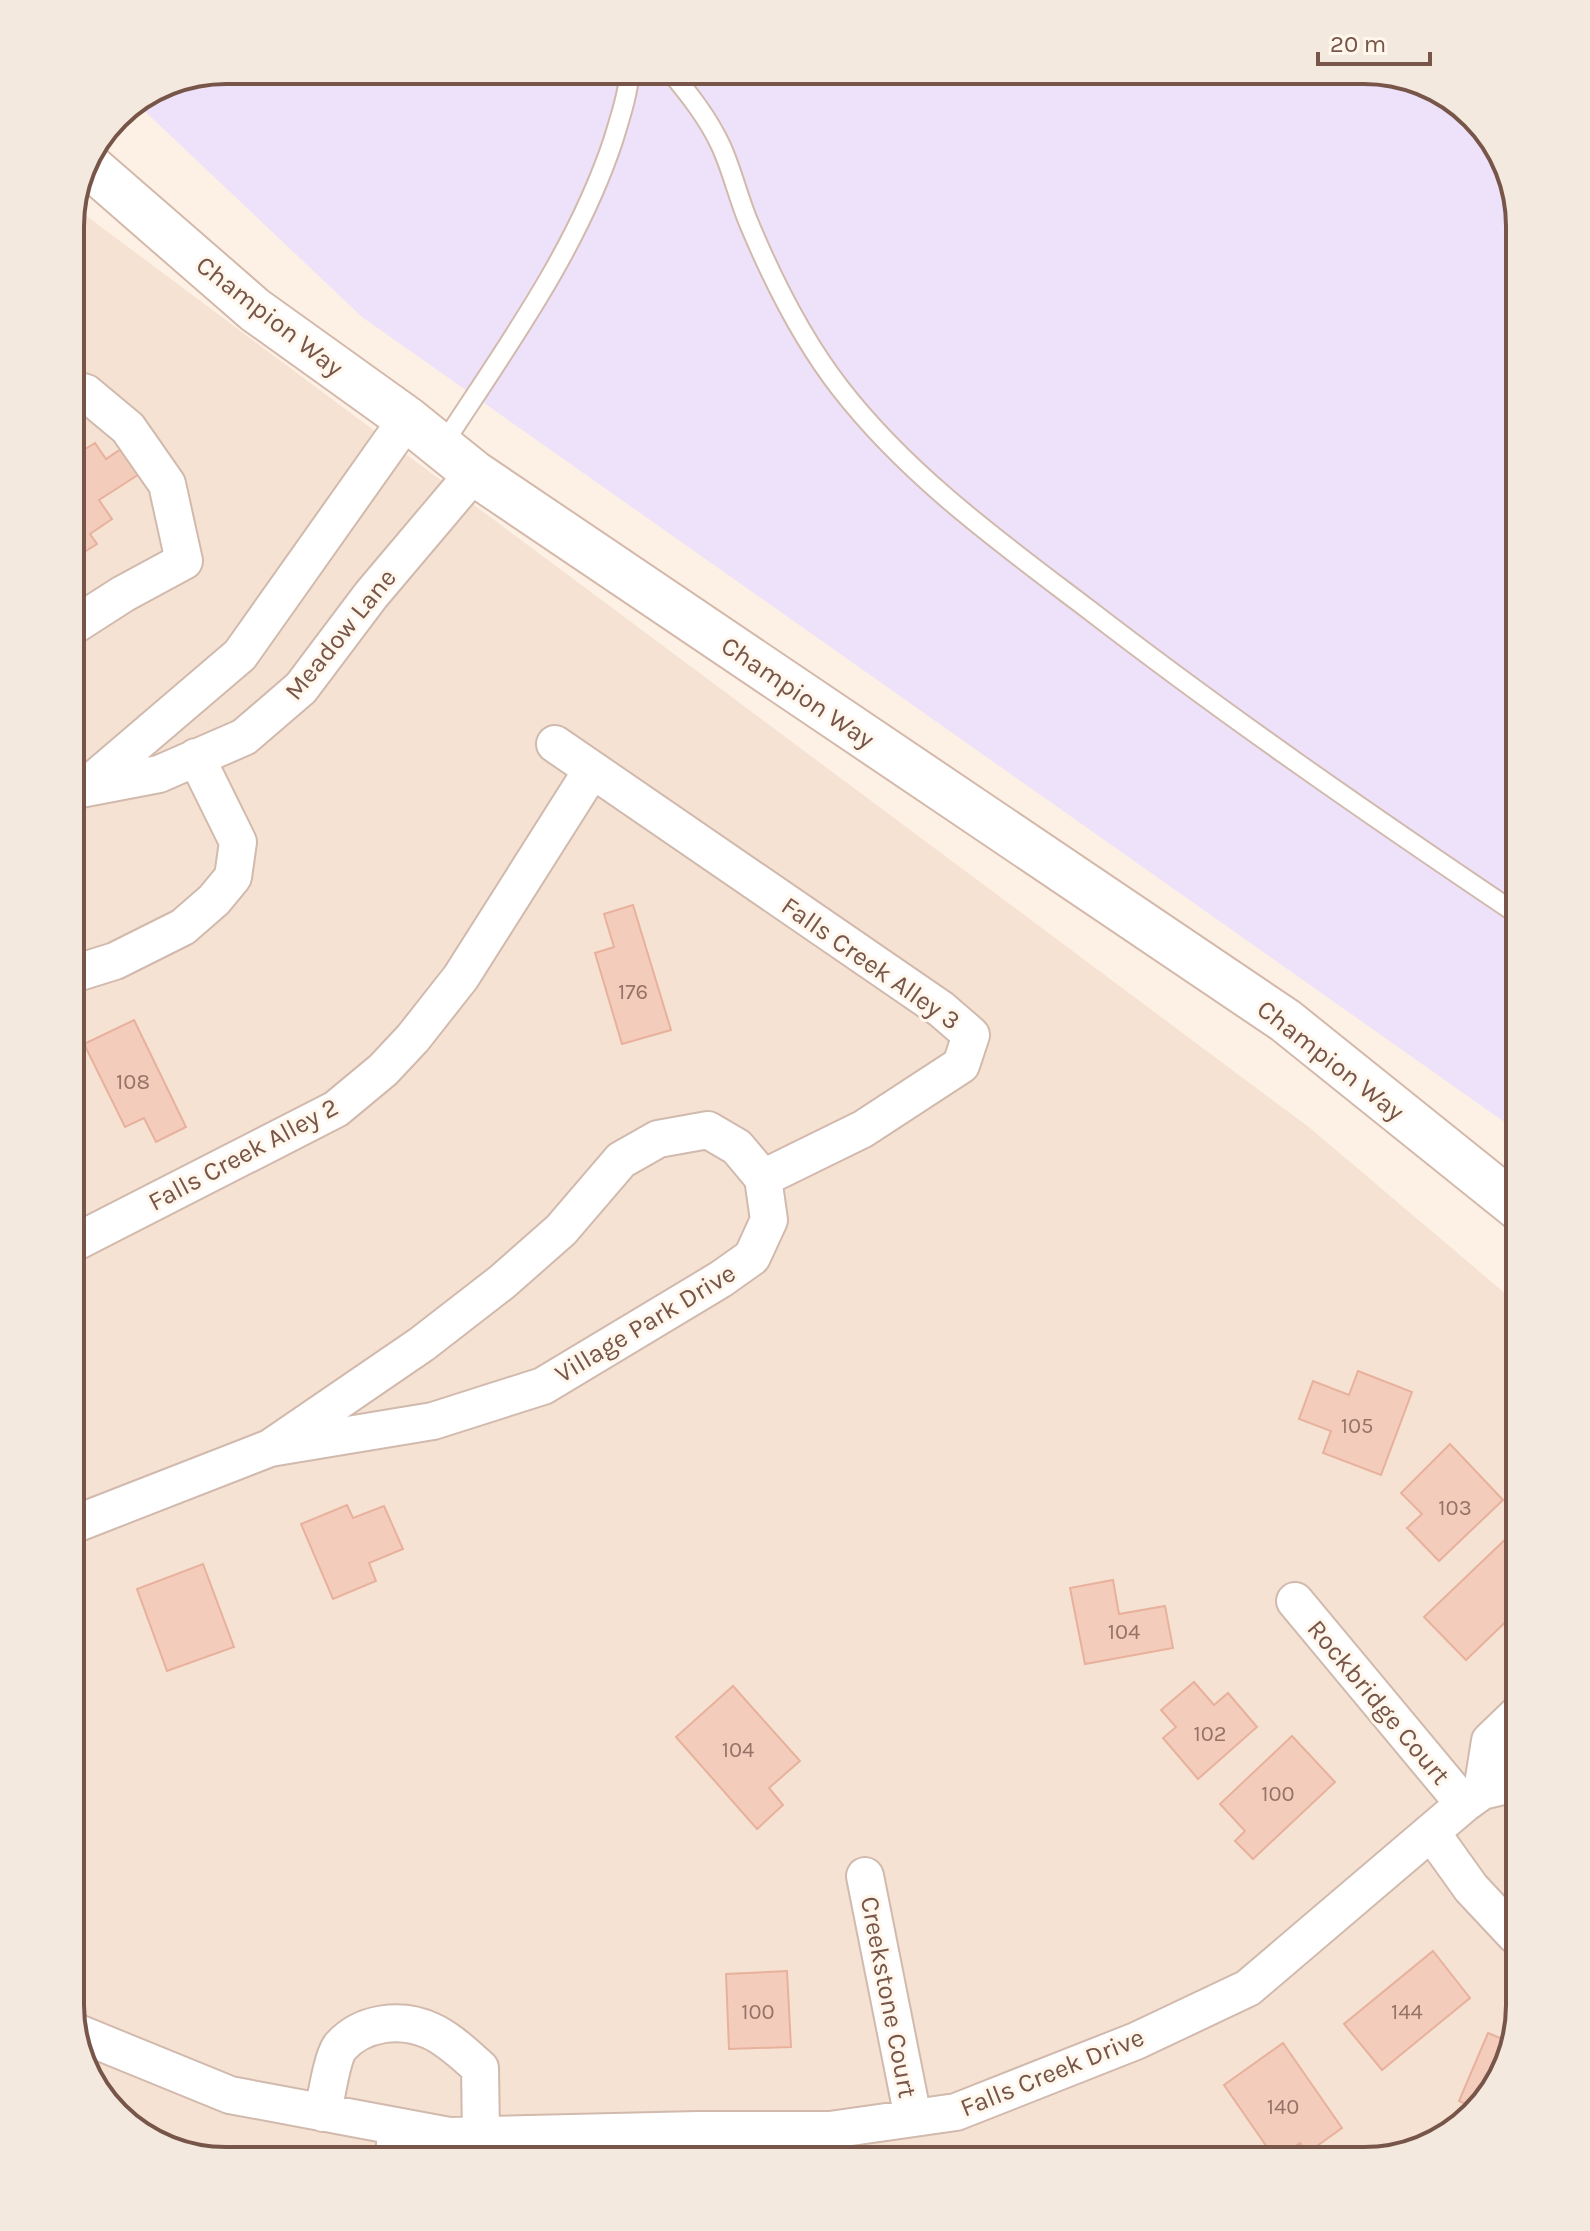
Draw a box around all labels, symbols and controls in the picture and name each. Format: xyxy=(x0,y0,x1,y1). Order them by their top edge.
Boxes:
scale bar xyxy=(1318,16,1430,66)
text: 20 m xyxy=(1330,30,1386,58)
street label: Champion Way xyxy=(190,249,349,383)
street label: Meadow Lane xyxy=(278,562,403,706)
street label: Champion Way xyxy=(715,630,880,755)
street label: Falls Creek Alley 3 xyxy=(775,890,966,1037)
house number: 176 xyxy=(618,979,648,1005)
street label: Champion Way xyxy=(1251,993,1410,1127)
house number: 108 xyxy=(116,1069,150,1095)
street label: Falls Creek Alley 2 xyxy=(143,1091,344,1218)
street label: Village Park Drive xyxy=(549,1257,741,1390)
house number: 105 xyxy=(1341,1413,1373,1439)
house number: 103 xyxy=(1438,1495,1472,1521)
street label: Rockbridge Court xyxy=(1301,1614,1457,1791)
house number: 104 xyxy=(1108,1619,1140,1645)
house number: 102 xyxy=(1193,1721,1227,1747)
house number: 104 xyxy=(722,1737,754,1763)
house number: 100 xyxy=(1261,1781,1295,1807)
street label: Creekstone Court xyxy=(854,1894,923,2101)
house number: 100 xyxy=(741,1999,775,2025)
house number: 144 xyxy=(1391,1999,1423,2025)
street label: Falls Creek Drive xyxy=(956,2022,1149,2123)
house number: 140 xyxy=(1267,2094,1299,2120)

